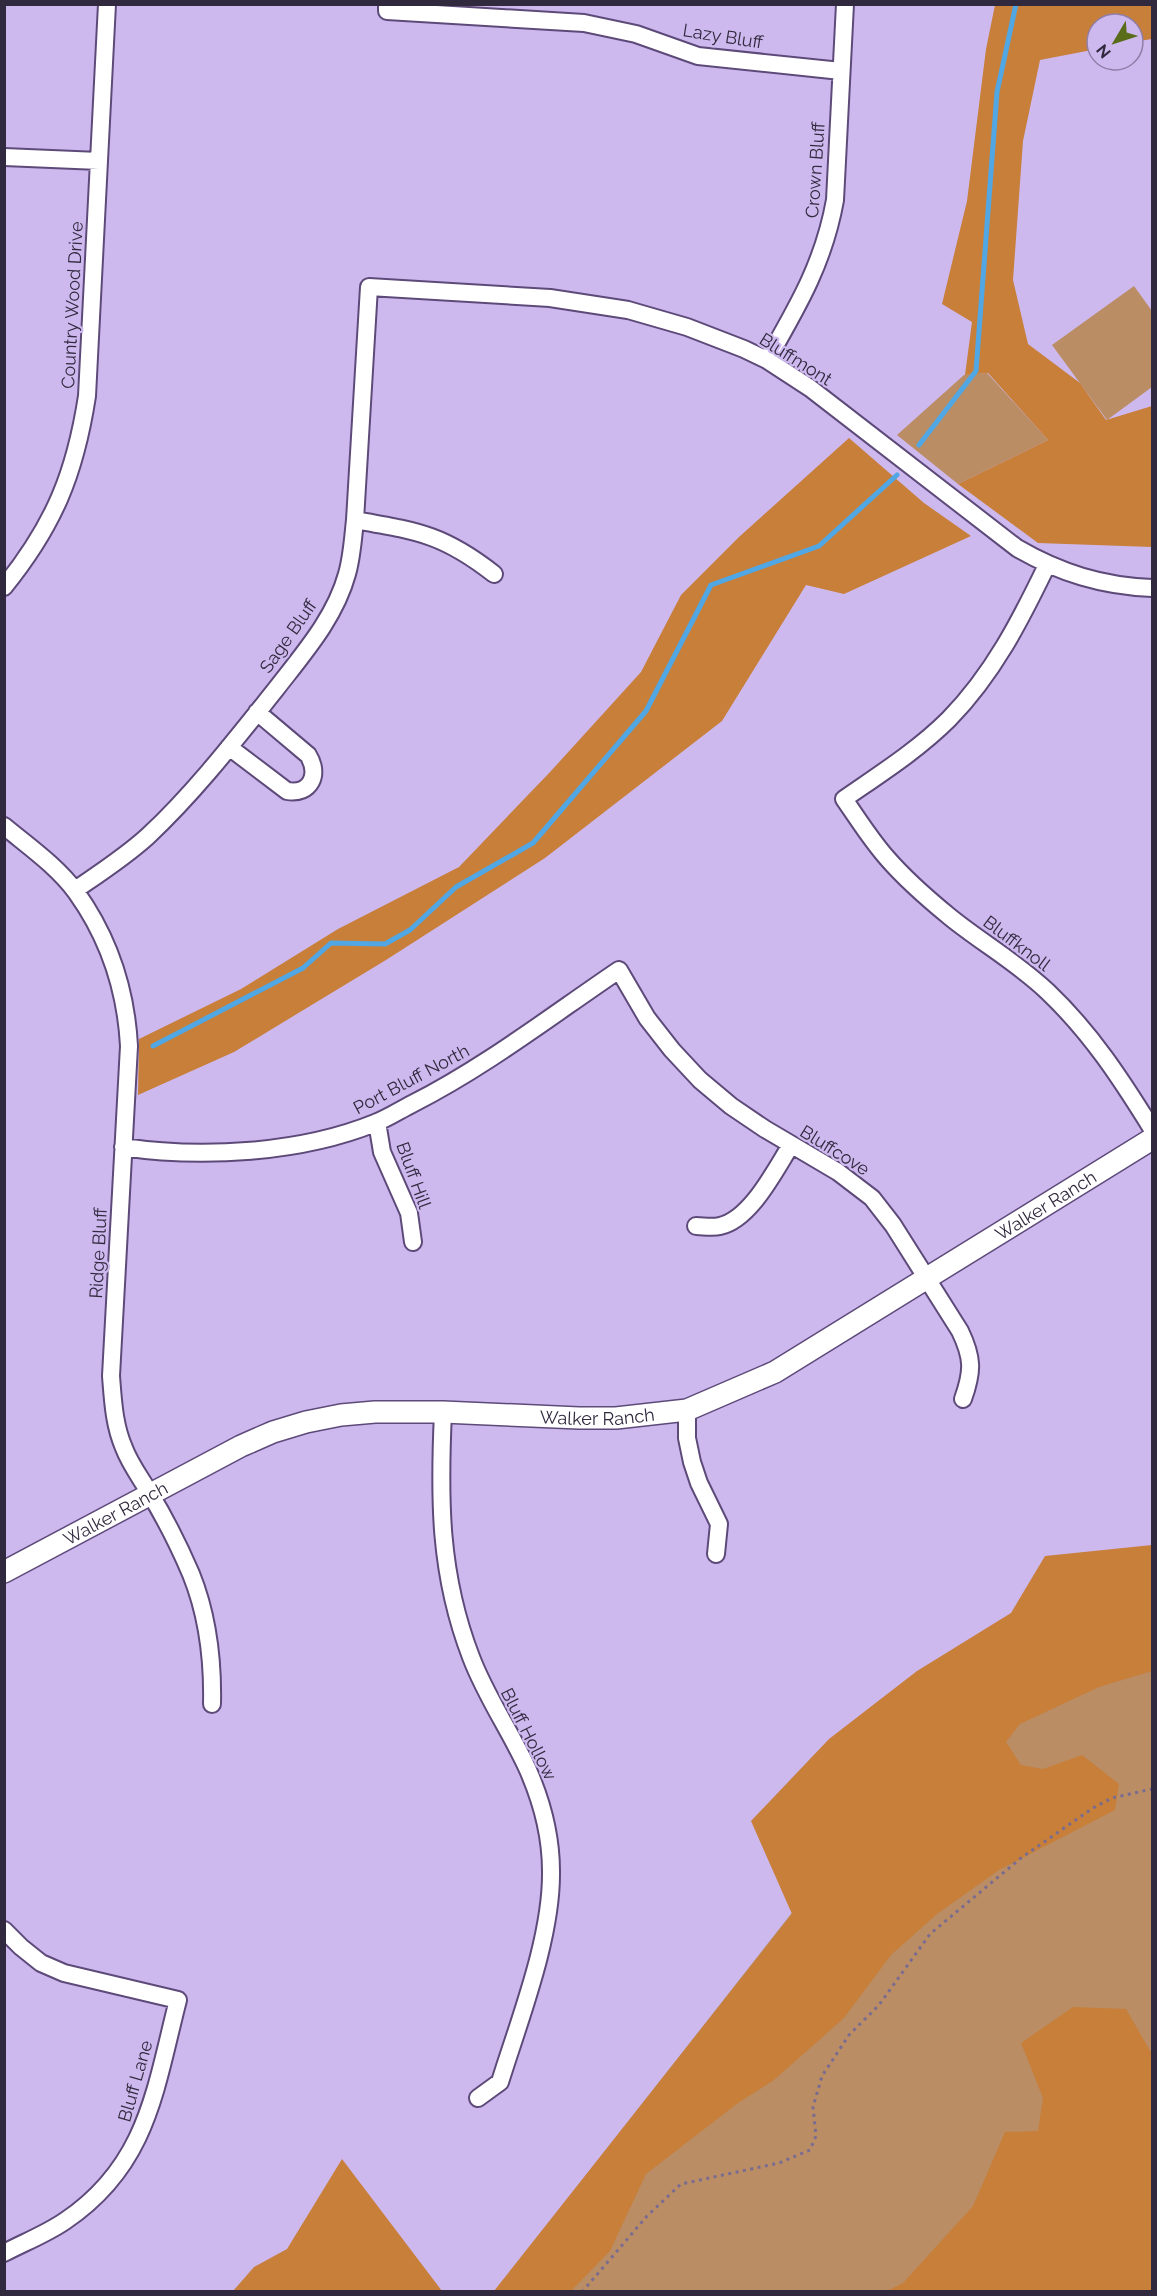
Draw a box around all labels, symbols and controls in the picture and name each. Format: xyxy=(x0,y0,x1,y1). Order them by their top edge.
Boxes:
north arrow xyxy=(1085,12,1145,72)
street label: Lazy Bluff xyxy=(681,19,765,53)
text: N xyxy=(1093,40,1115,62)
street label: Crown Bluff xyxy=(801,121,829,219)
street label: Country Wood Drive xyxy=(57,220,87,389)
street label: Bluffmont xyxy=(756,328,836,390)
street label: Sage Bluff xyxy=(255,595,321,677)
street label: Bluffknoll xyxy=(979,911,1055,975)
street label: Port Bluff North xyxy=(349,1040,473,1118)
street label: Bluffcove xyxy=(796,1120,874,1180)
street label: Bluff Hill xyxy=(392,1139,436,1211)
street label: Walker Ranch xyxy=(991,1166,1100,1244)
street label: Ridge Bluff xyxy=(85,1206,111,1299)
street label: Walker Ranch xyxy=(539,1403,656,1429)
street label: Walker Ranch xyxy=(60,1477,171,1549)
street label: Bluff Hollow xyxy=(497,1684,561,1784)
street label: Bluff Lane xyxy=(113,2038,157,2124)

